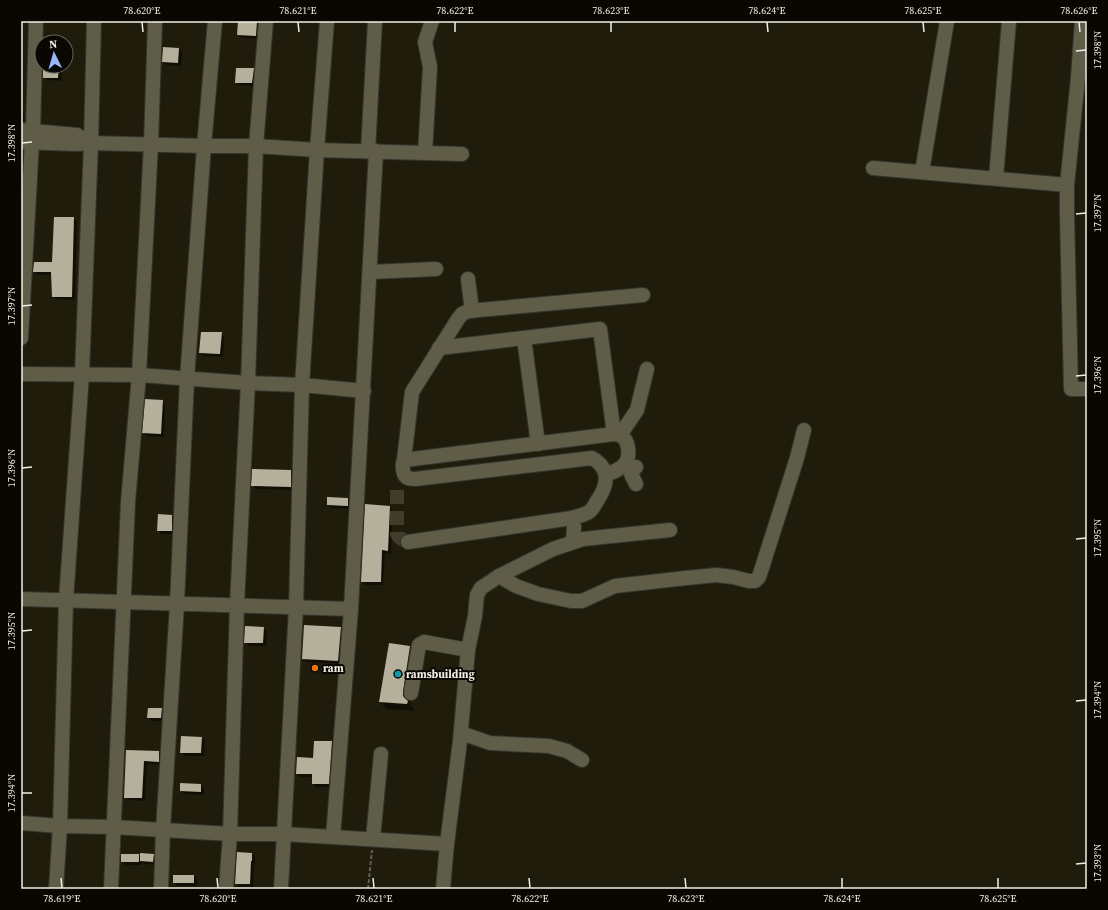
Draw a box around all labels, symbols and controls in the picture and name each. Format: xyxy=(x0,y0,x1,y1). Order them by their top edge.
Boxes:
text: 78.620°E xyxy=(123,4,161,17)
text: 78.621°E xyxy=(279,4,317,17)
text: 78.622°E xyxy=(436,4,474,17)
text: 78.623°E xyxy=(592,4,630,17)
text: 78.624°E xyxy=(748,4,786,17)
text: 78.625°E xyxy=(904,4,942,17)
text: 78.626°E xyxy=(1060,4,1098,17)
text: 17.398°N xyxy=(1091,31,1104,69)
north arrow xyxy=(34,34,74,74)
text: N xyxy=(49,37,58,52)
text: 17.398°N xyxy=(5,124,18,162)
text: 17.397°N xyxy=(1091,194,1104,232)
text: 17.397°N xyxy=(5,287,18,325)
text: 17.396°N xyxy=(1091,356,1104,394)
text: 17.396°N xyxy=(5,449,18,487)
text: 17.395°N xyxy=(1091,519,1104,557)
text: 17.395°N xyxy=(5,612,18,650)
place label: ram xyxy=(323,661,344,676)
marker: ram xyxy=(310,663,320,673)
place label: ramsbuilding xyxy=(406,667,475,682)
marker: ramsbuilding xyxy=(393,669,403,679)
text: 17.394°N xyxy=(1091,681,1104,719)
text: 17.394°N xyxy=(5,774,18,812)
text: 17.393°N xyxy=(1091,844,1104,882)
text: 78.619°E xyxy=(43,892,81,905)
text: 78.620°E xyxy=(199,892,237,905)
text: 78.621°E xyxy=(355,892,393,905)
text: 78.622°E xyxy=(511,892,549,905)
text: 78.623°E xyxy=(667,892,705,905)
text: 78.624°E xyxy=(823,892,861,905)
text: 78.625°E xyxy=(979,892,1017,905)

